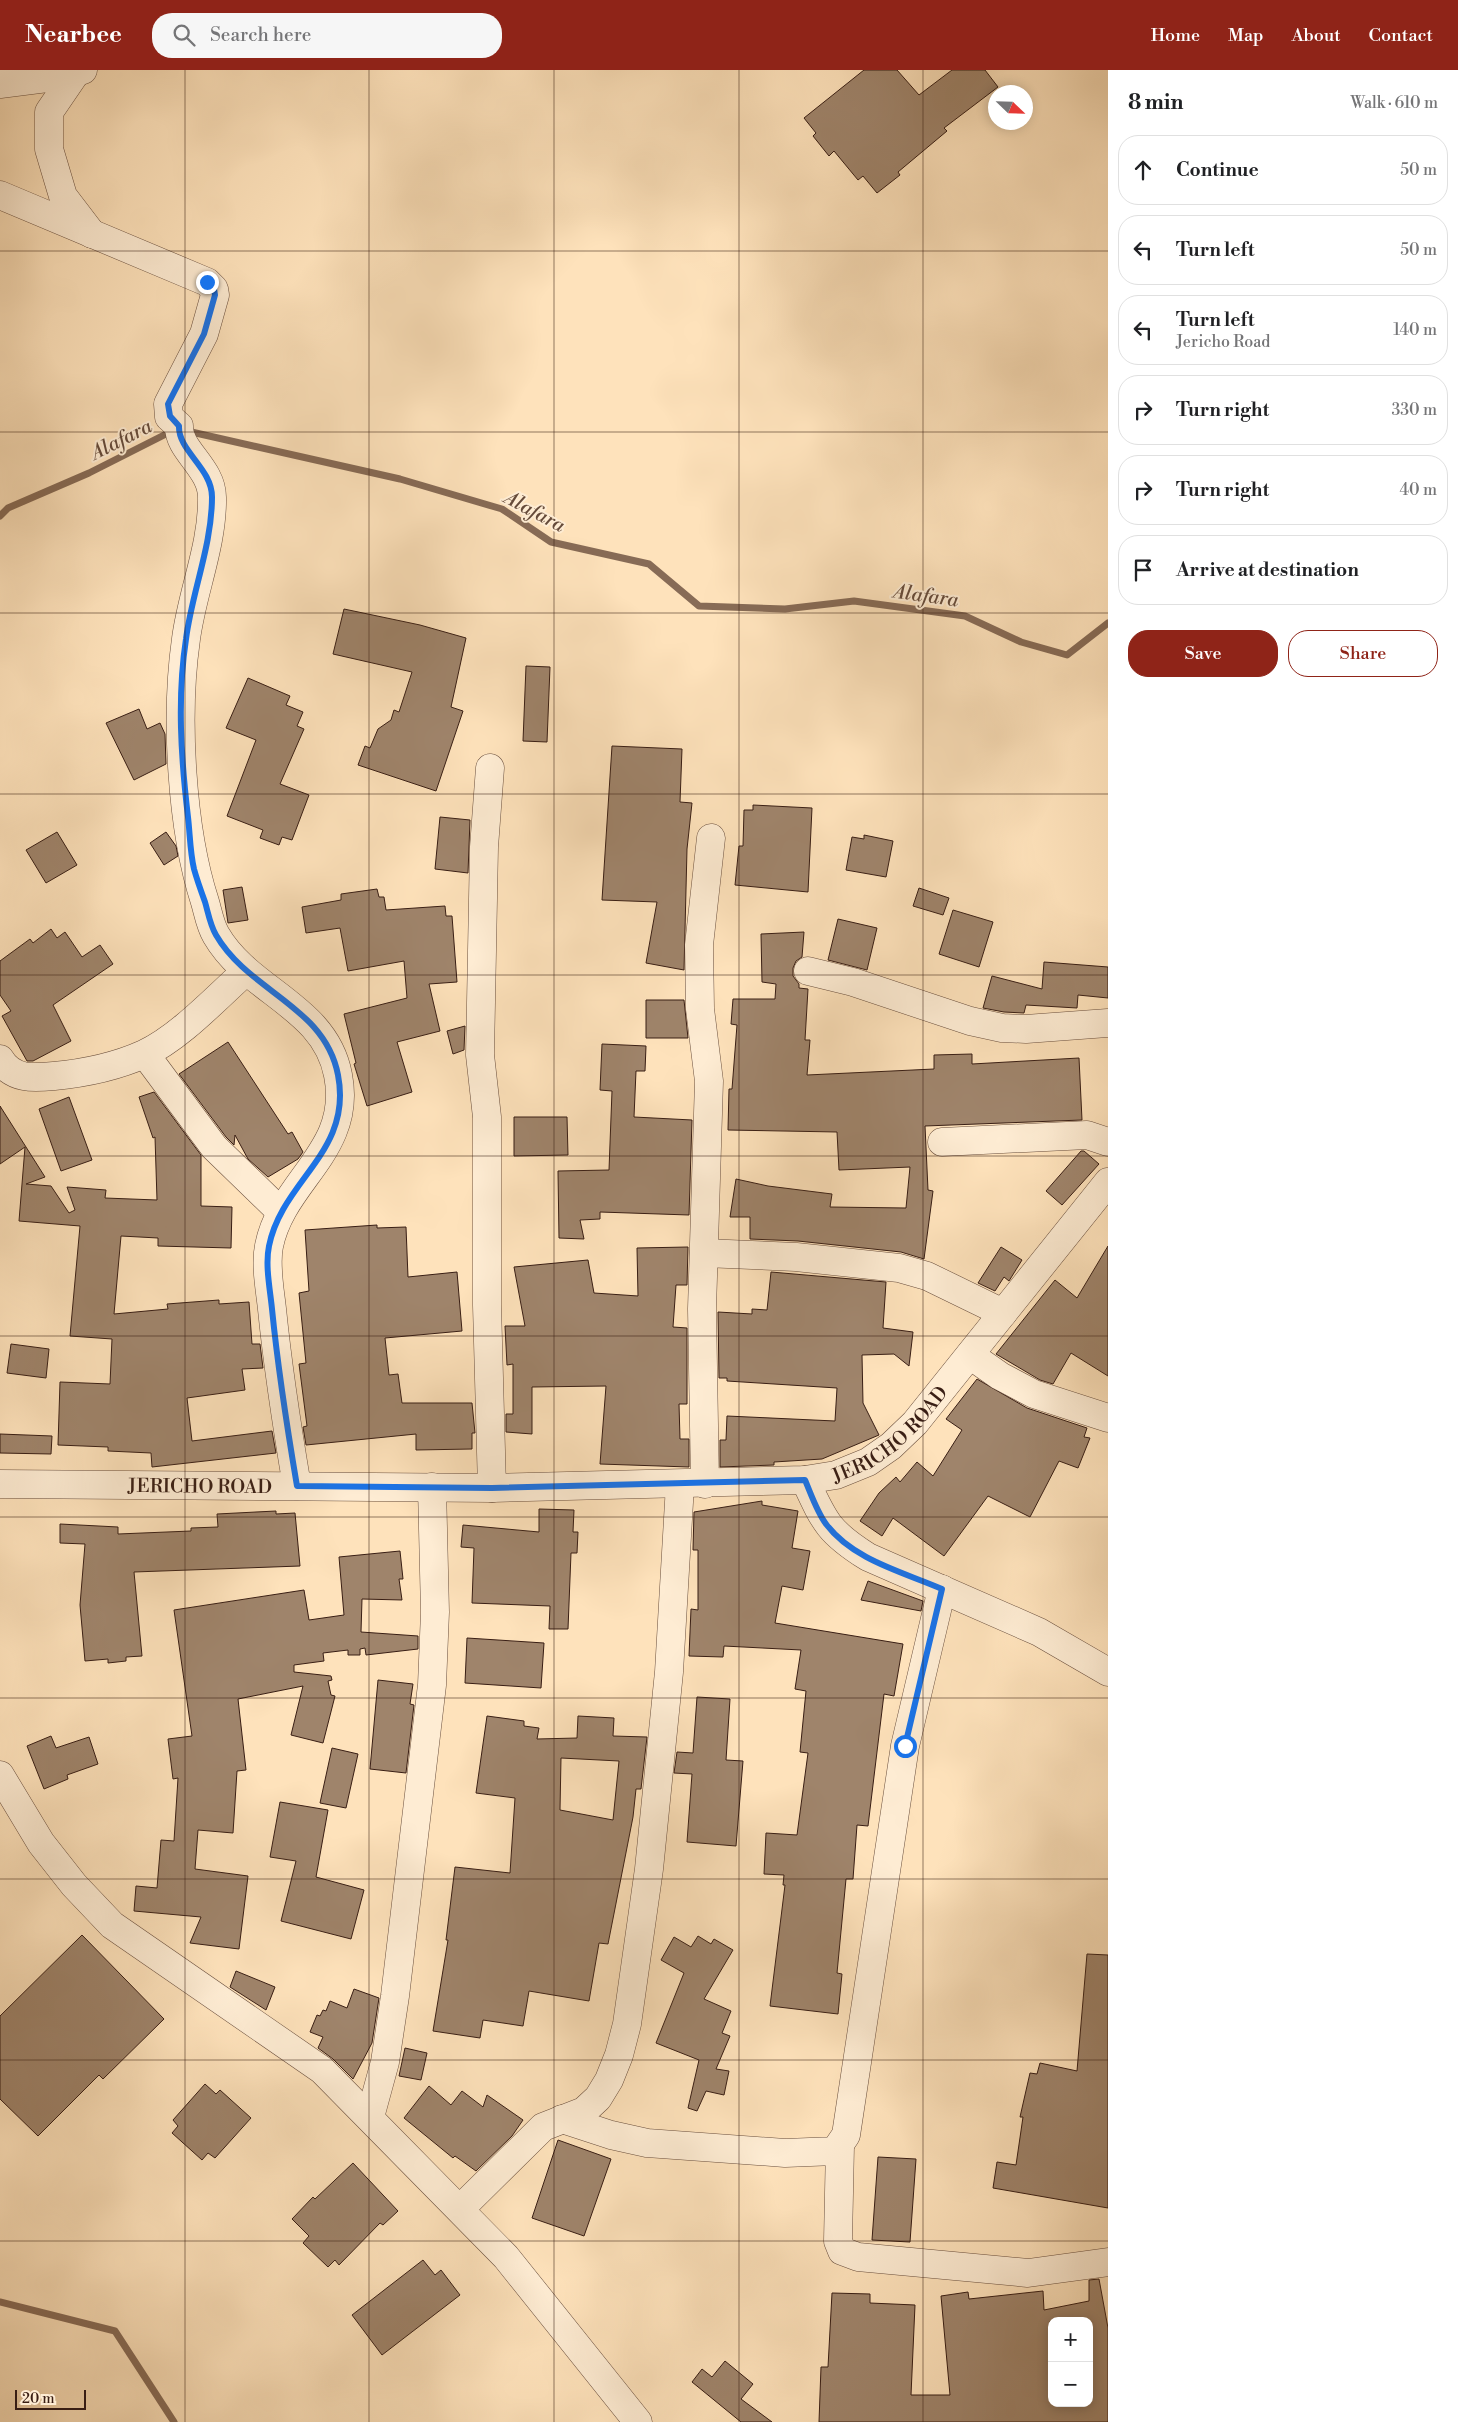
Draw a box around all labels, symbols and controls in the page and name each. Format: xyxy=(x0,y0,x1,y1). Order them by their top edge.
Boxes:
search box xyxy=(152,13,502,58)
text: Nearbee xyxy=(25,20,122,50)
icon: search xyxy=(170,21,198,49)
text: Search here xyxy=(210,23,311,47)
text: Home xyxy=(1151,24,1200,47)
text: Map xyxy=(1228,24,1264,47)
text: About xyxy=(1292,24,1341,47)
text: Contact xyxy=(1369,24,1433,47)
north arrow xyxy=(988,85,1033,130)
text: 8 min xyxy=(1128,90,1183,116)
text: Walk · 610 m xyxy=(1351,93,1438,113)
icon: ahead xyxy=(1129,156,1157,184)
text: Continue xyxy=(1176,158,1259,182)
text: 50 m xyxy=(1400,160,1437,180)
icon: left xyxy=(1129,236,1157,264)
text: Turn left xyxy=(1176,238,1255,262)
text: 50 m xyxy=(1400,240,1437,260)
route end xyxy=(196,271,219,294)
text: Turn left xyxy=(1176,308,1255,332)
icon: left xyxy=(1129,316,1157,344)
text: 140 m xyxy=(1393,320,1437,340)
text: Jericho Road xyxy=(1176,332,1270,352)
icon: right xyxy=(1129,396,1157,424)
text: Turn right xyxy=(1176,398,1269,422)
text: 330 m xyxy=(1391,400,1437,420)
water label: Alafara xyxy=(85,414,157,467)
icon: right xyxy=(1129,476,1157,504)
text: Turn right xyxy=(1176,478,1269,502)
text: 40 m xyxy=(1400,480,1437,500)
water label: Alafara xyxy=(498,485,570,539)
icon: arrive xyxy=(1129,556,1157,584)
text: Arrive at destination xyxy=(1176,558,1359,582)
water label: Alafara xyxy=(890,579,961,614)
button: Save xyxy=(1128,630,1278,677)
button: Share xyxy=(1288,630,1438,677)
street label: JERICHO ROAD xyxy=(828,1381,953,1489)
street label: JERICHO ROAD xyxy=(127,1474,272,1499)
route start xyxy=(894,1735,917,1758)
map controls xyxy=(1048,2317,1093,2407)
button: + xyxy=(1048,2317,1093,2362)
button: − xyxy=(1048,2362,1093,2407)
scale bar xyxy=(15,2387,86,2410)
text: 20 m xyxy=(22,2390,54,2408)

